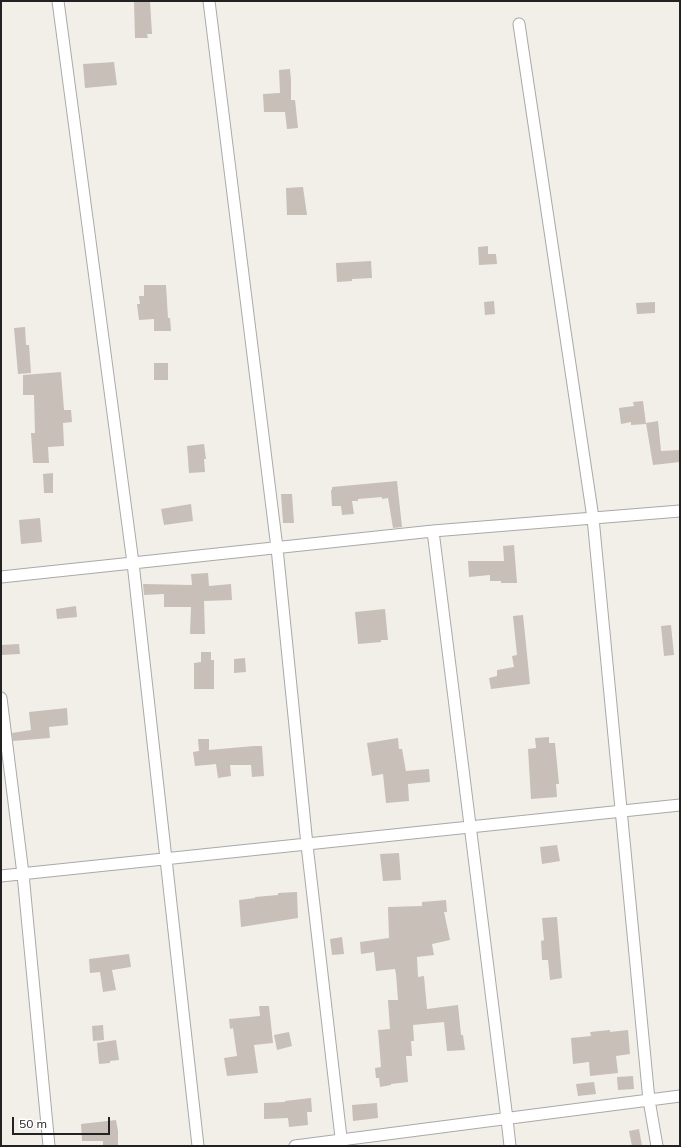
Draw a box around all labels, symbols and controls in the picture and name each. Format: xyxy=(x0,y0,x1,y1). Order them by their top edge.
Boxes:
scale bar xyxy=(14,1109,112,1135)
text: 50 m xyxy=(19,1116,47,1131)

